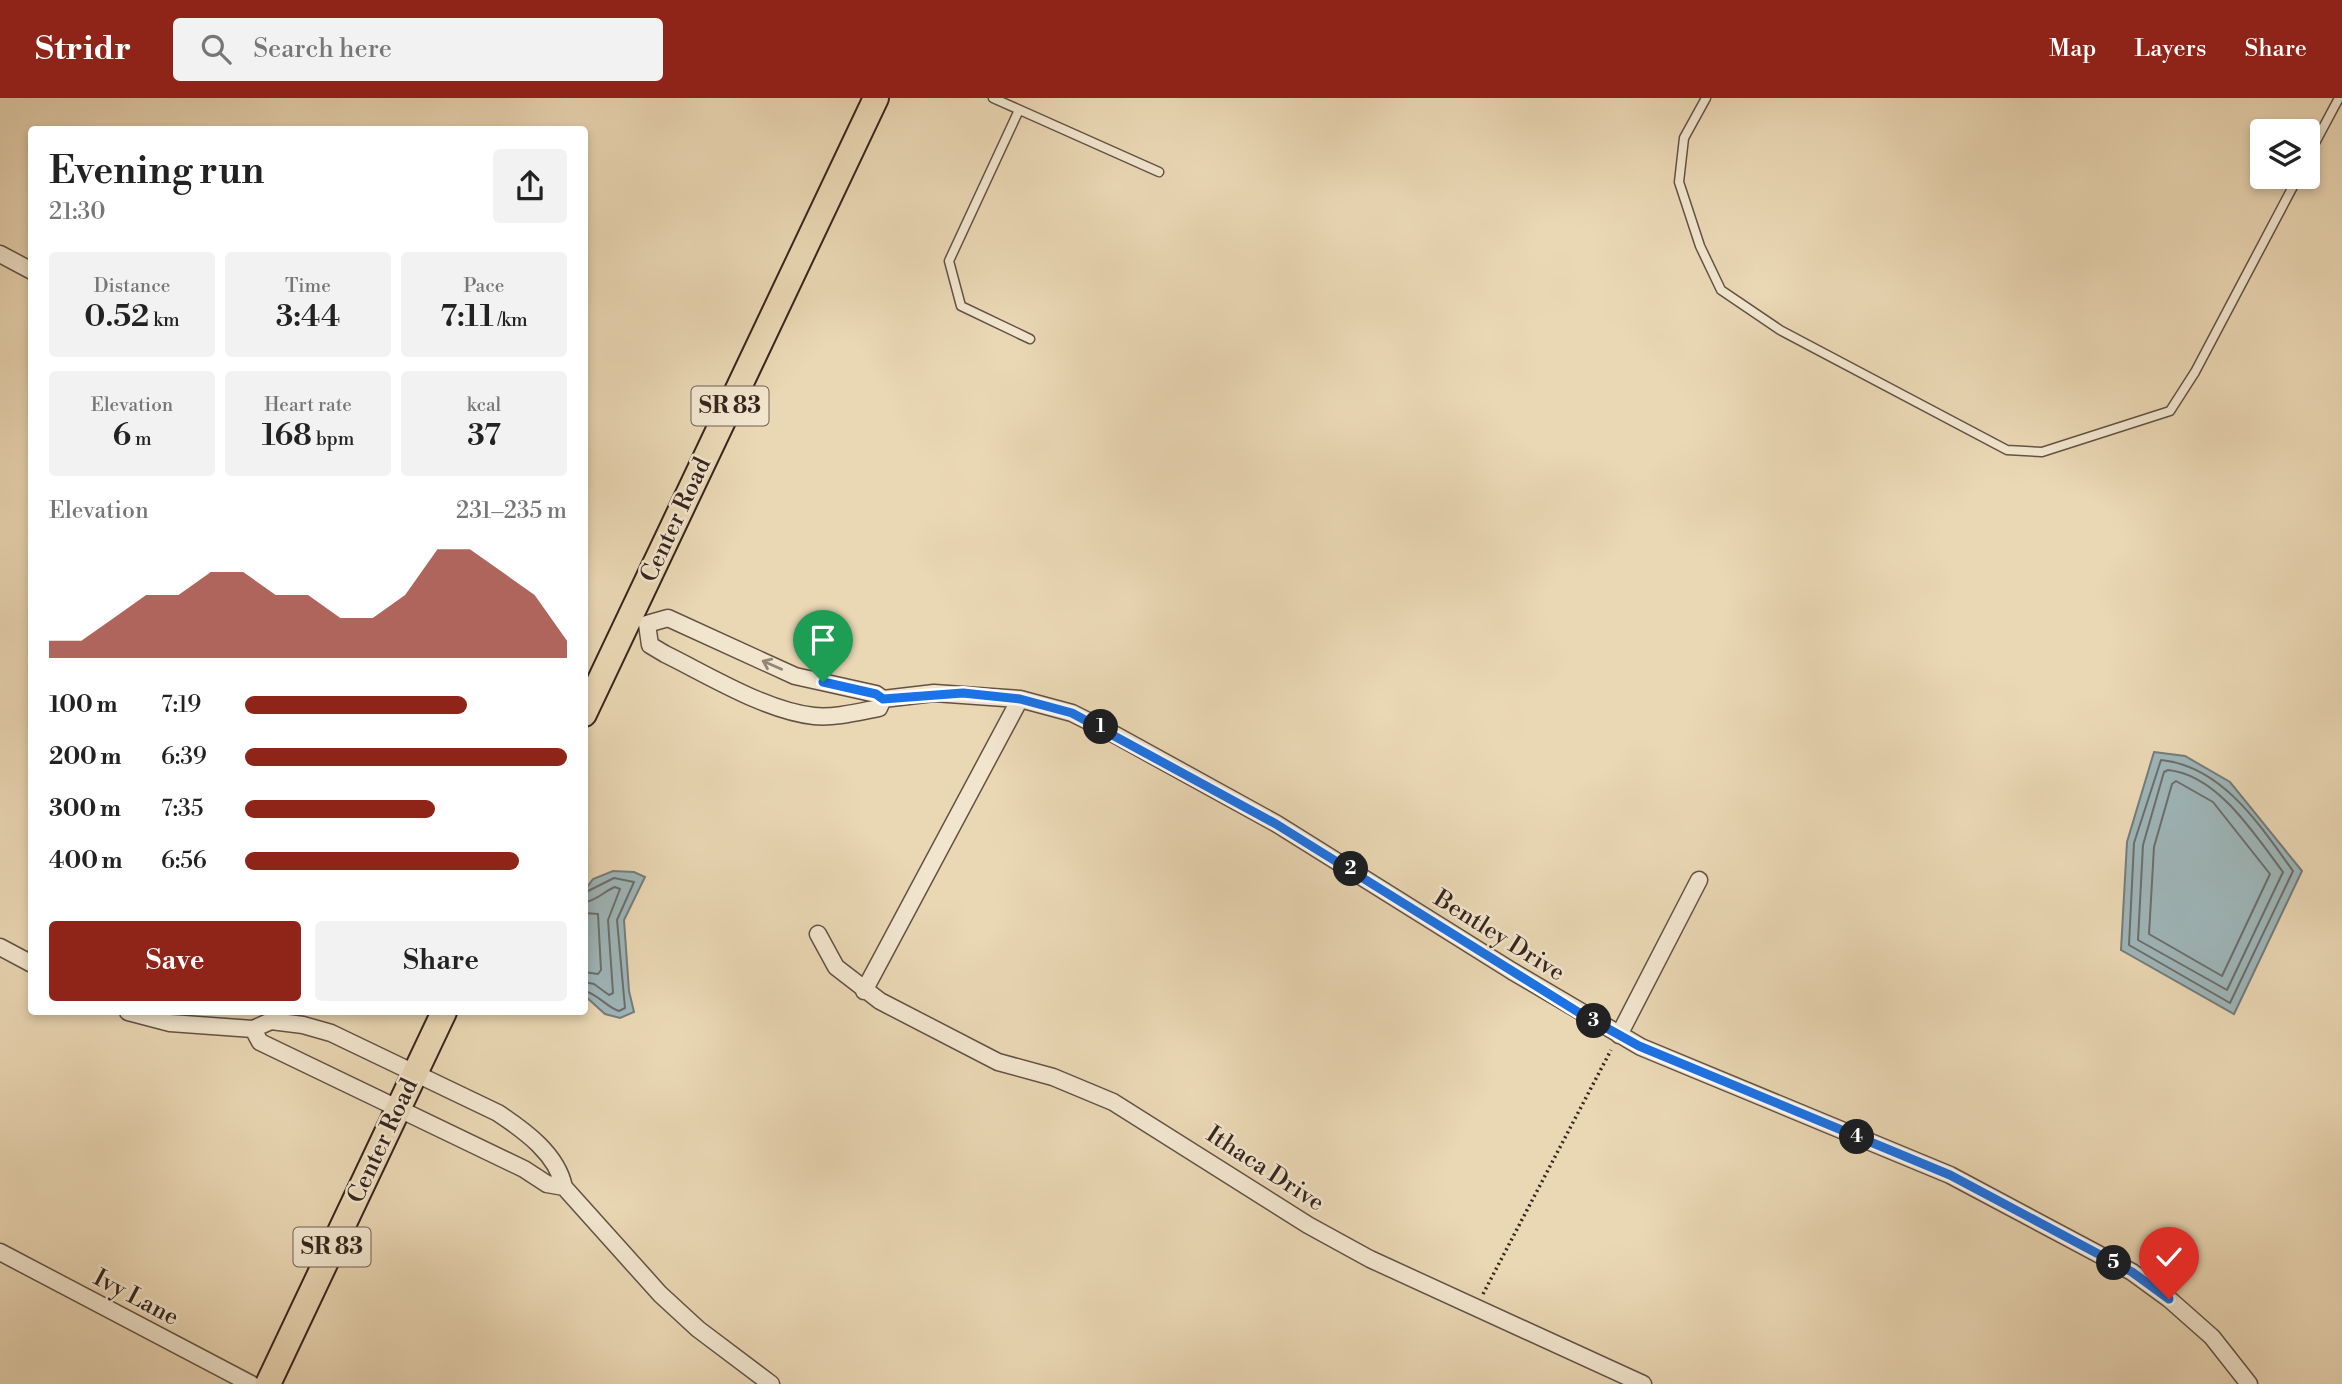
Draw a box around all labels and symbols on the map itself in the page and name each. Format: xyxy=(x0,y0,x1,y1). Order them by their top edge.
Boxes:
road number: SR 83 xyxy=(692,386,768,426)
street label: Center Road xyxy=(634,452,718,587)
pin xyxy=(793,610,853,682)
one-way arrow xyxy=(762,658,783,671)
pin: 1 xyxy=(1084,710,1118,744)
pin: 2 xyxy=(1334,852,1368,886)
street label: Bentley Drive xyxy=(1427,883,1570,988)
pin: 3 xyxy=(1576,1004,1612,1038)
street label: Center Road xyxy=(341,1073,425,1208)
pin: 4 xyxy=(1840,1119,1874,1154)
street label: Ithaca Drive xyxy=(1200,1120,1330,1218)
pin xyxy=(2139,1227,2199,1299)
road number: SR 83 xyxy=(294,1228,370,1266)
pin: 5 xyxy=(2096,1246,2132,1280)
street label: Ivy Lane xyxy=(88,1263,184,1333)

